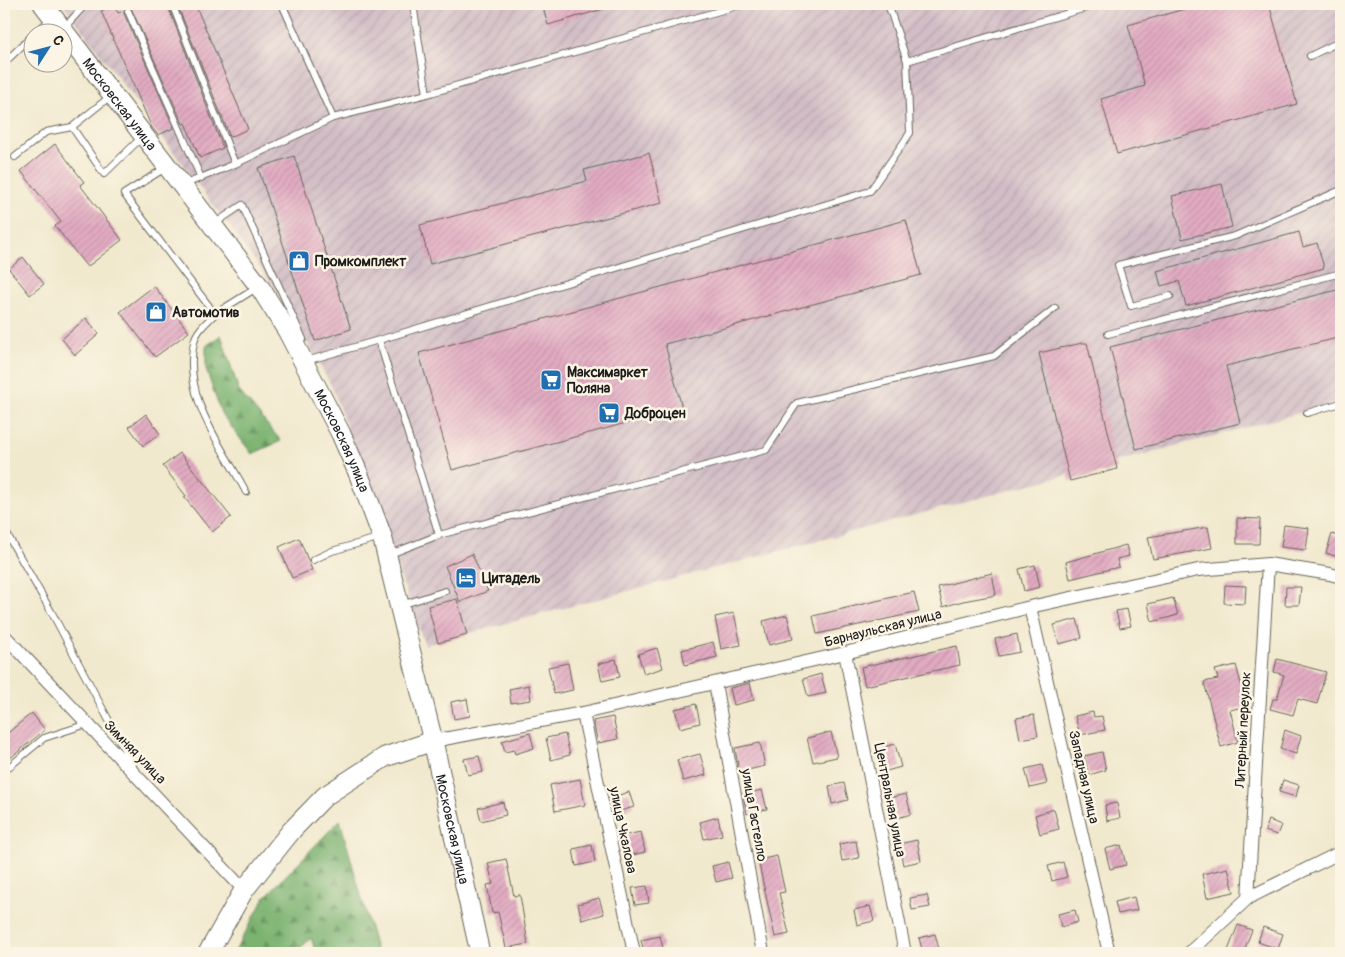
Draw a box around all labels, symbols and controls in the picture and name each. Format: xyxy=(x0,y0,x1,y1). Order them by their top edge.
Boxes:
north arrow xyxy=(22,22,72,72)
text: С xyxy=(49,32,68,49)
street label: Московская улица xyxy=(79,54,160,154)
shop icon: Промкомплект xyxy=(287,249,311,273)
place label: Промкомплект xyxy=(315,253,407,270)
shop icon: Автомотив xyxy=(144,300,168,324)
place label: Автомотив xyxy=(172,304,239,321)
place label: Максимаркет Поляна xyxy=(567,364,649,397)
supermarket icon: Максимаркет Поляна xyxy=(539,368,563,392)
street label: Московская улица xyxy=(311,386,373,494)
supermarket icon: Доброцен xyxy=(597,401,621,425)
place label: Доброцен xyxy=(624,405,686,422)
hotel icon: Цитадель xyxy=(454,566,478,590)
place label: Цитадель xyxy=(482,570,541,587)
street label: Барнаульская улица xyxy=(823,605,943,651)
street label: Литерный переулок xyxy=(1231,671,1255,790)
street label: Зимняя улица xyxy=(100,717,170,787)
street label: Западная улица xyxy=(1065,729,1103,825)
street label: Центральная улица xyxy=(871,742,909,858)
street label: улица Гастелло xyxy=(737,766,771,863)
street label: Московская улица xyxy=(432,773,473,886)
street label: улица Чкалова xyxy=(605,784,640,875)

